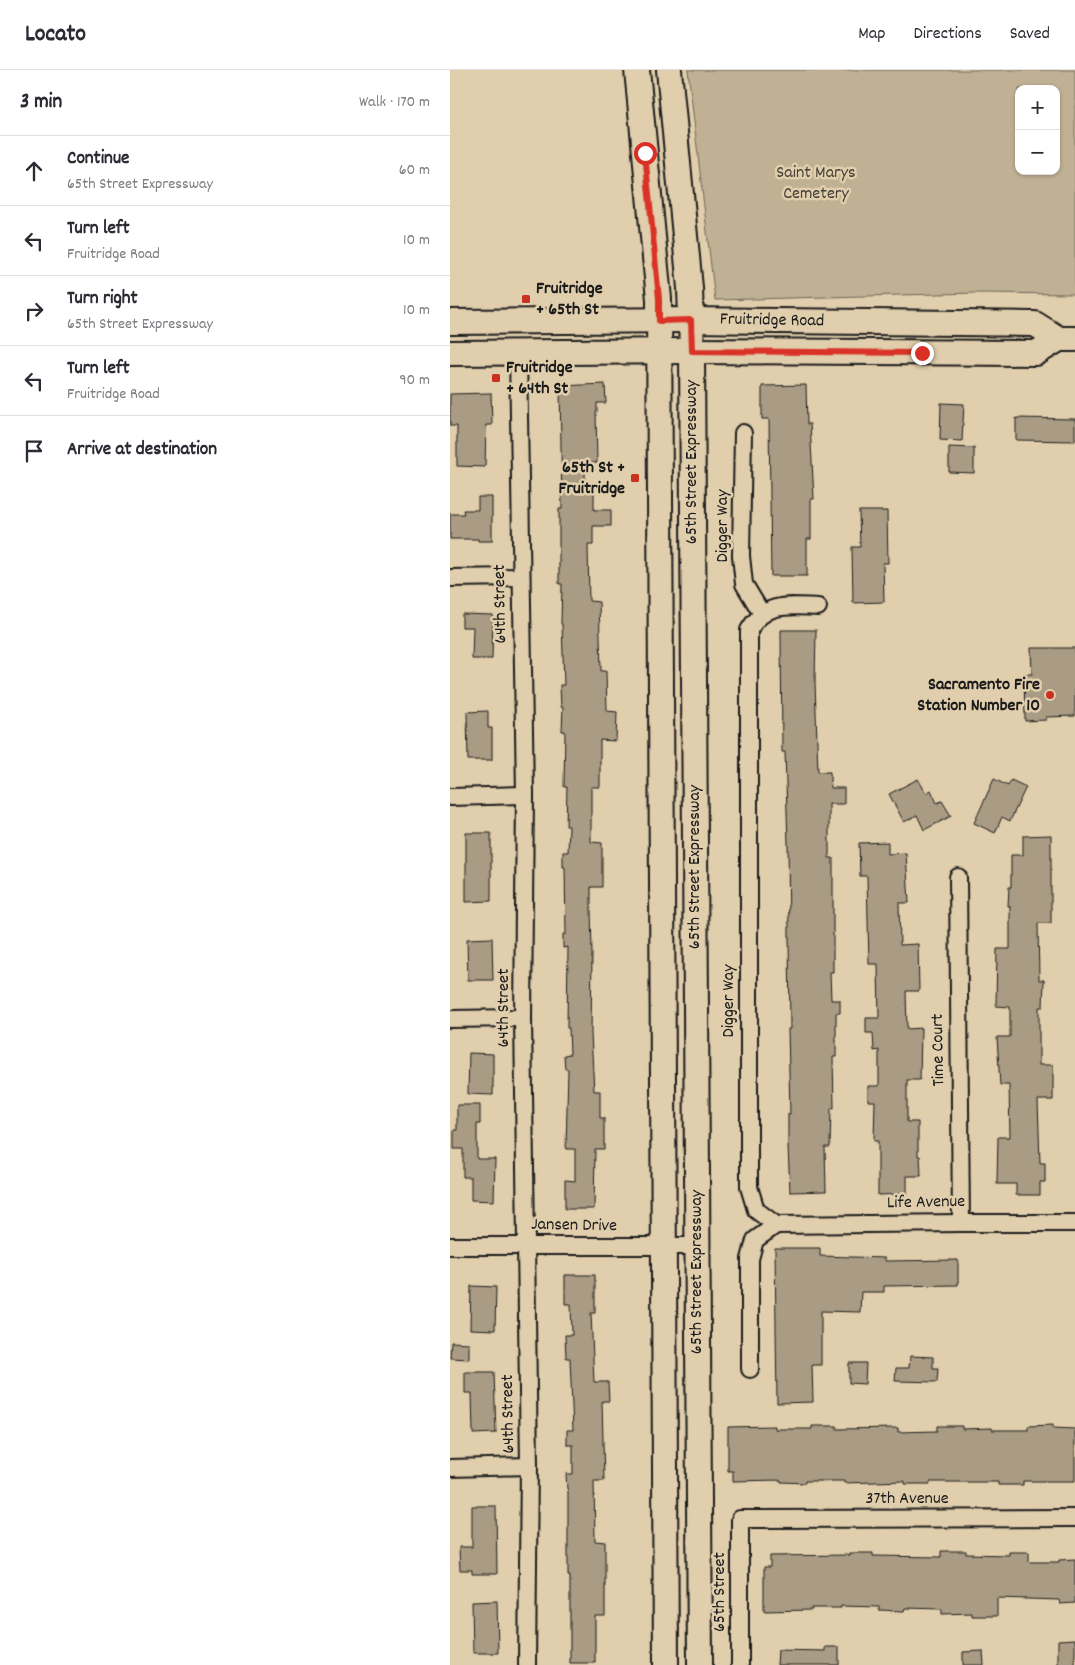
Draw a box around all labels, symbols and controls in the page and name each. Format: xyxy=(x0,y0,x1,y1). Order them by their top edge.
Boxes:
text: Locato xyxy=(25,18,86,52)
text: Map xyxy=(858,22,885,47)
text: Directions xyxy=(913,22,982,47)
text: Saved xyxy=(1010,22,1050,47)
map controls xyxy=(1015,85,1060,175)
button: + xyxy=(1015,85,1060,130)
text: 3 min xyxy=(20,88,62,118)
text: Walk · 170 m xyxy=(359,91,430,114)
button: − xyxy=(1015,130,1060,175)
route start xyxy=(634,142,657,165)
text: Continue xyxy=(67,146,129,173)
icon: ahead xyxy=(20,157,48,185)
text: 60 m xyxy=(399,159,430,182)
park label: Saint Marys Cemetery xyxy=(776,161,856,207)
text: 65th Street Expressway xyxy=(67,173,213,196)
text: Turn left xyxy=(67,216,130,243)
icon: left xyxy=(20,227,48,255)
text: 10 m xyxy=(403,229,430,252)
text: Fruitridge Road xyxy=(67,243,160,266)
place label: Fruitridge + 65th St xyxy=(536,277,603,323)
text: Turn right xyxy=(67,286,138,313)
marker: Fruitridge + 65th St xyxy=(520,293,532,305)
icon: right xyxy=(20,297,48,325)
text: 10 m xyxy=(403,299,430,322)
street label: Fruitridge Road xyxy=(720,308,824,334)
text: 65th Street Expressway xyxy=(67,313,213,336)
route end xyxy=(911,342,934,365)
text: Turn left xyxy=(67,356,130,383)
place label: Fruitridge + 64th St xyxy=(506,356,573,402)
icon: left xyxy=(20,367,48,395)
text: 90 m xyxy=(399,369,430,392)
marker: Fruitridge + 64th St xyxy=(490,372,502,384)
street label: 65th Street Expressway xyxy=(680,379,705,544)
text: Fruitridge Road xyxy=(67,383,160,406)
icon: arrive xyxy=(20,437,48,465)
text: Arrive at destination xyxy=(67,437,217,464)
place label: 65th St + Fruitridge xyxy=(558,456,625,502)
marker: 65th St + Fruitridge xyxy=(629,472,641,484)
street label: Digger Way xyxy=(711,489,736,563)
street label: 64th Street xyxy=(488,564,514,644)
place label: Sacramento Fire Station Number 10 xyxy=(917,673,1040,719)
marker: Sacramento Fire Station Number 10 xyxy=(1044,689,1056,701)
street label: 65th Street Expressway xyxy=(683,784,708,949)
street label: Digger Way xyxy=(717,964,742,1038)
street label: 64th Street xyxy=(492,968,517,1048)
street label: Time Court xyxy=(926,1013,952,1087)
street label: 65th Street Expressway xyxy=(685,1189,710,1354)
street label: Life Avenue xyxy=(887,1190,965,1216)
street label: Jansen Drive xyxy=(531,1213,617,1239)
street label: 64th Street xyxy=(496,1374,522,1454)
street label: 37th Avenue xyxy=(865,1487,949,1512)
street label: 65th Street xyxy=(708,1552,733,1632)

